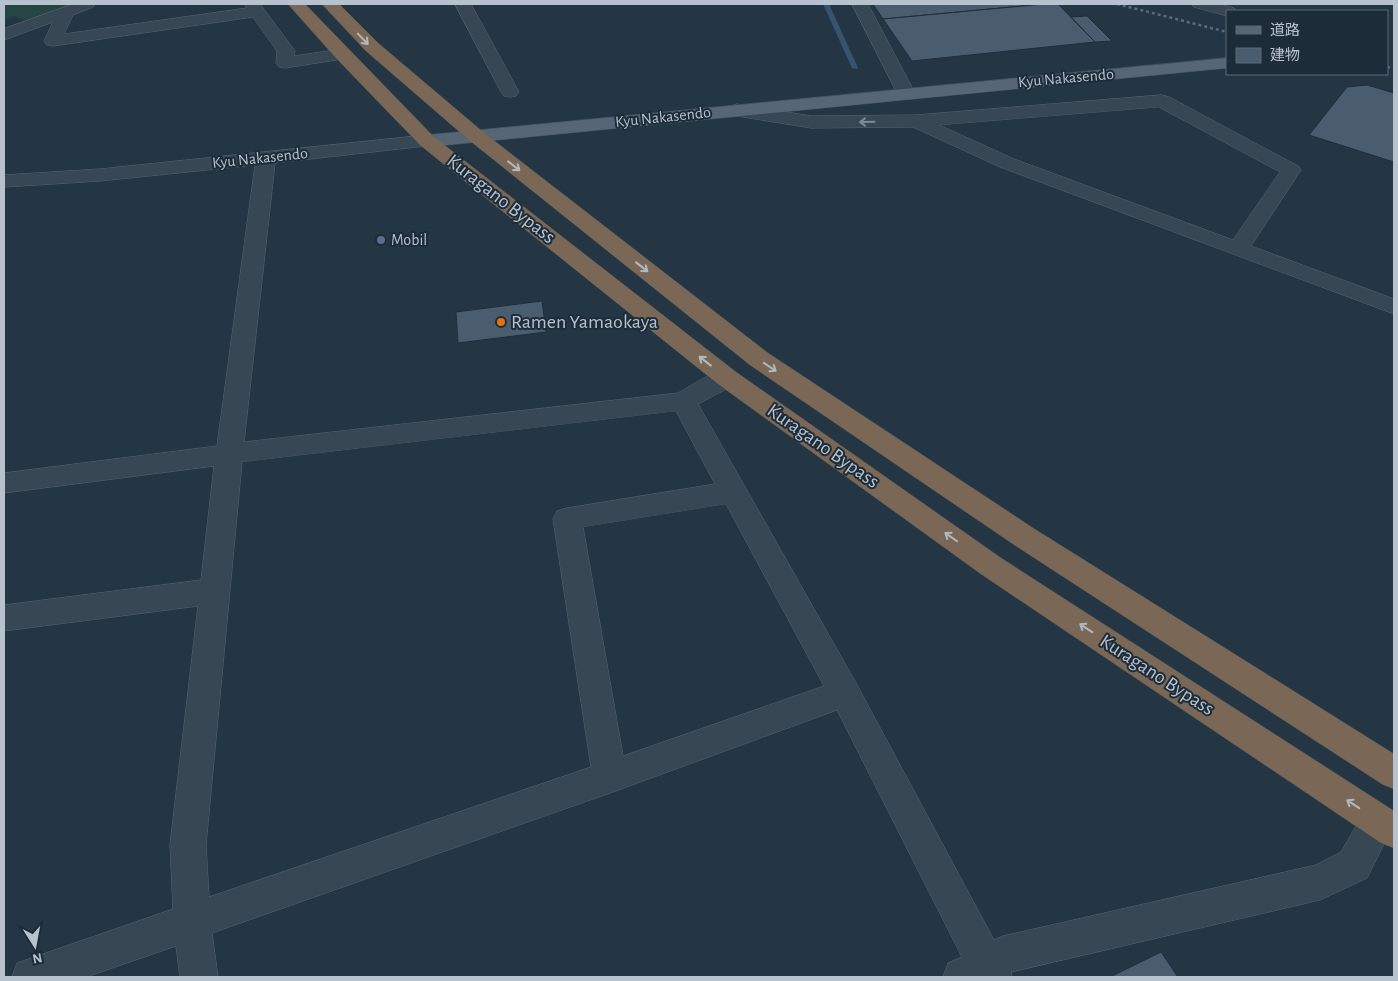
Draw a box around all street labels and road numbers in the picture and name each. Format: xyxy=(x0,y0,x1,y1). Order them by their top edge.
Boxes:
street label: Kyu Nakasendo xyxy=(1017,66,1115,91)
street label: Kyu Nakasendo xyxy=(614,104,712,131)
street label: Kyu Nakasendo xyxy=(211,145,309,172)
street label: Kuragano Bypass xyxy=(443,151,559,247)
street label: Kuragano Bypass xyxy=(763,400,883,492)
street label: Kuragano Bypass xyxy=(1096,631,1218,719)

